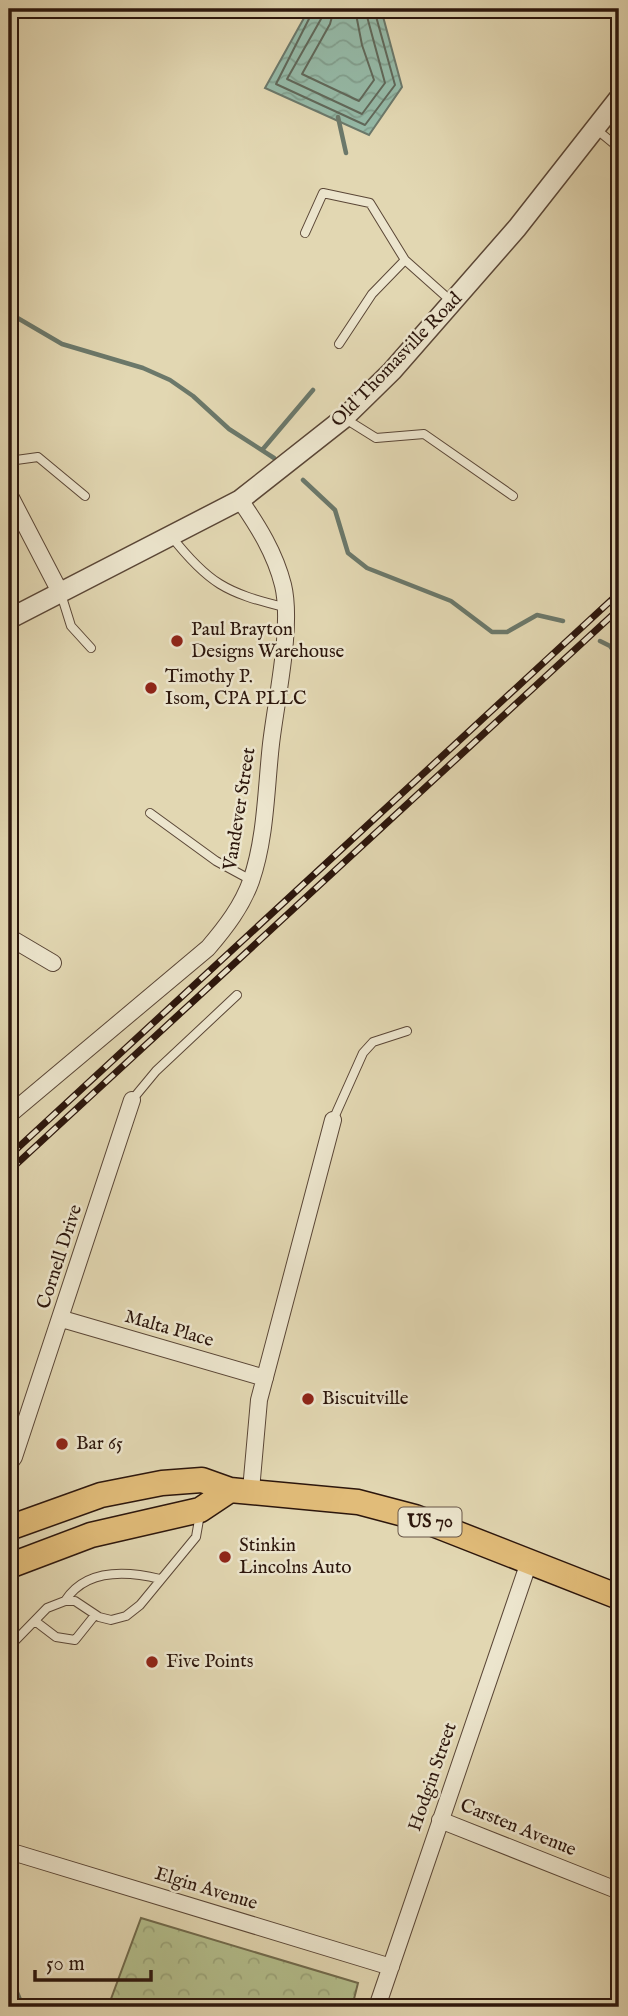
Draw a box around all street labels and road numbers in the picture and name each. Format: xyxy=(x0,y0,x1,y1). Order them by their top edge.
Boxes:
street label: Old Thomasville Road xyxy=(326,287,468,433)
street label: Vandever Street xyxy=(218,746,262,873)
street label: Cornell Drive xyxy=(32,1201,88,1312)
street label: Malta Place xyxy=(122,1305,217,1353)
road number: US 70 xyxy=(398,1507,462,1536)
street label: Hodgin Street xyxy=(403,1719,463,1834)
street label: Carsten Avenue xyxy=(456,1794,580,1862)
street label: Elgin Avenue xyxy=(152,1862,260,1916)

